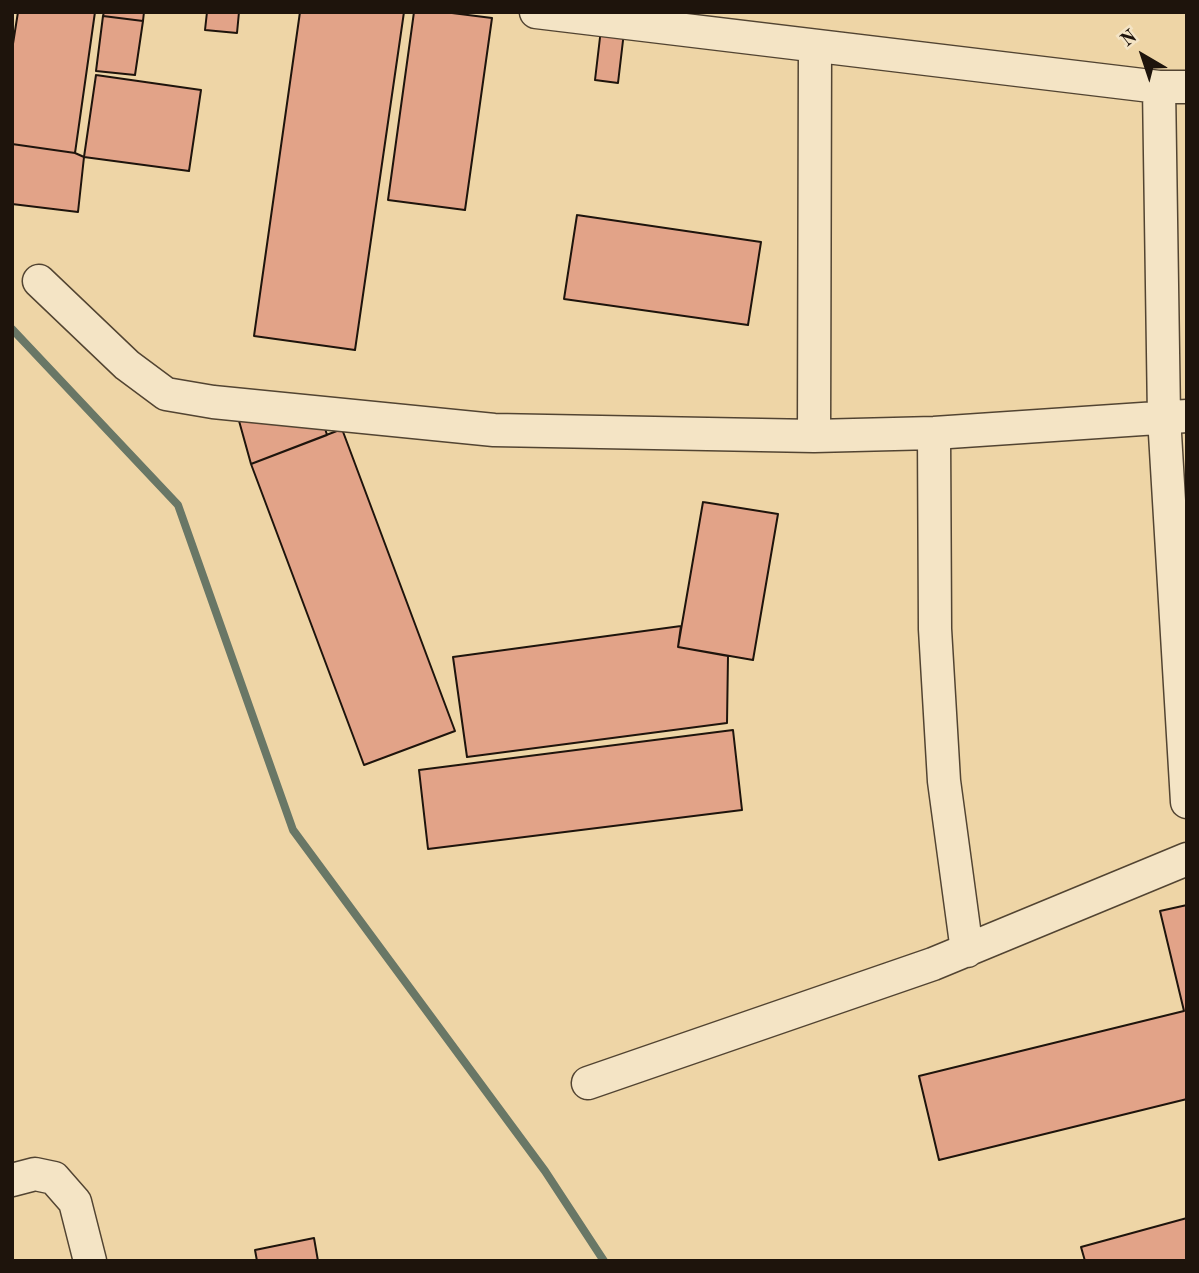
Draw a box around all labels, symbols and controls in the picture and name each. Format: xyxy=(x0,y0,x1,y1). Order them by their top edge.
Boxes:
north arrow xyxy=(1108,21,1178,91)
text: N xyxy=(1118,27,1141,51)

